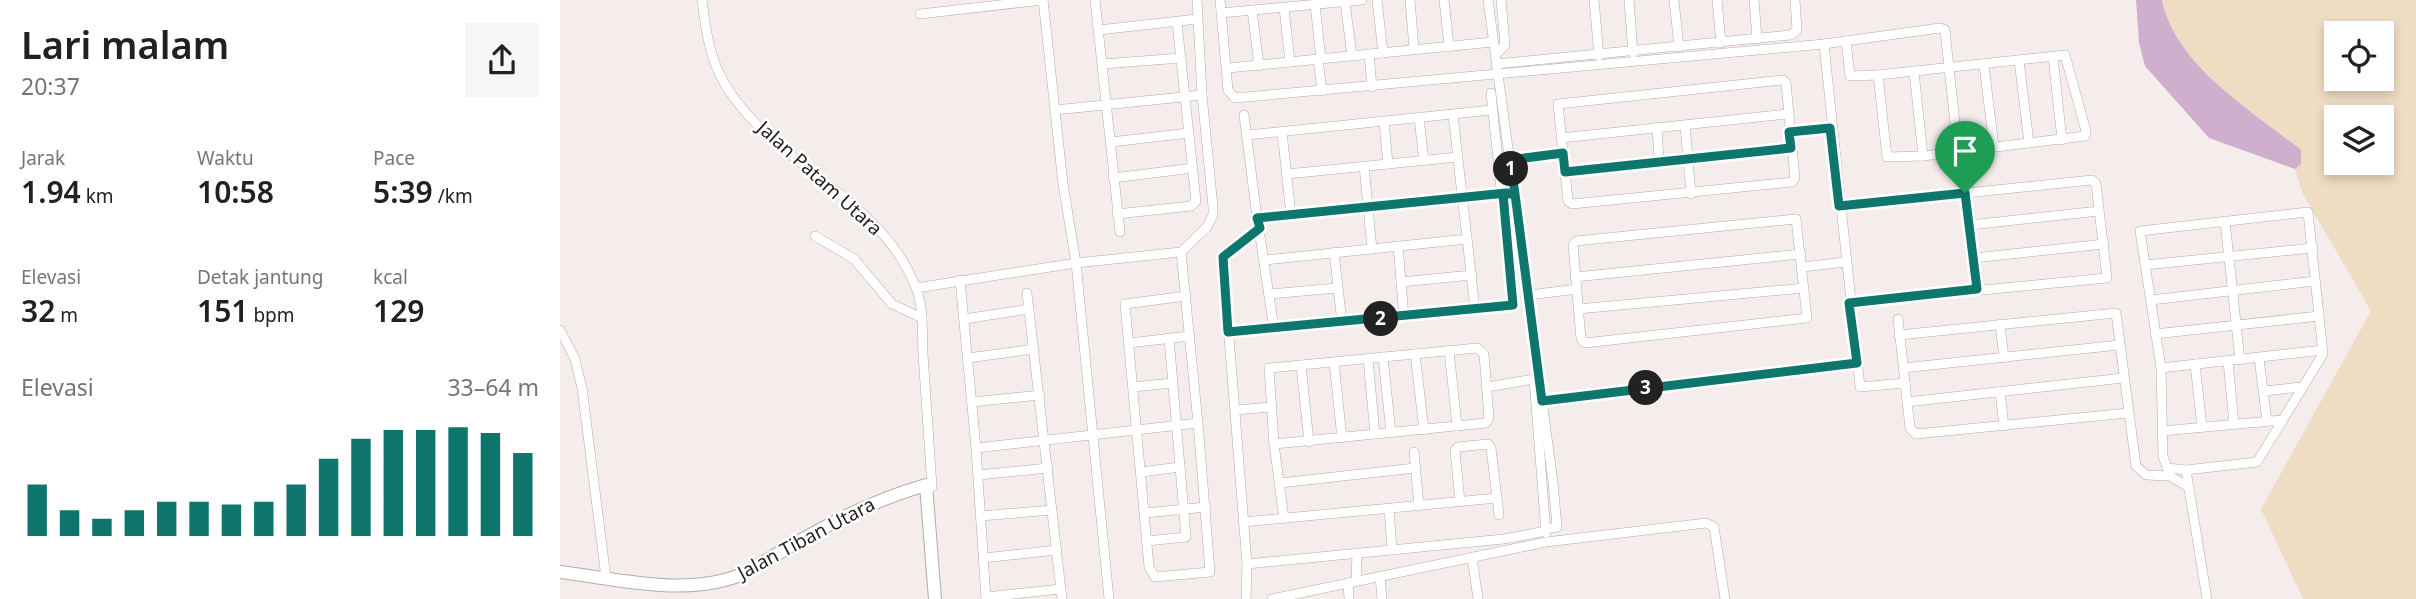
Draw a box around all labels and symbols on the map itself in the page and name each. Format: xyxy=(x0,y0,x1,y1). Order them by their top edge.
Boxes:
street label: Jalan Patam Utara xyxy=(750,113,888,241)
pin xyxy=(1935,121,1995,193)
pin: 1 xyxy=(1494,152,1528,186)
pin: 2 xyxy=(1364,302,1398,336)
pin: 3 xyxy=(1628,370,1664,406)
street label: Jalan Tiban Utara xyxy=(731,491,879,586)

